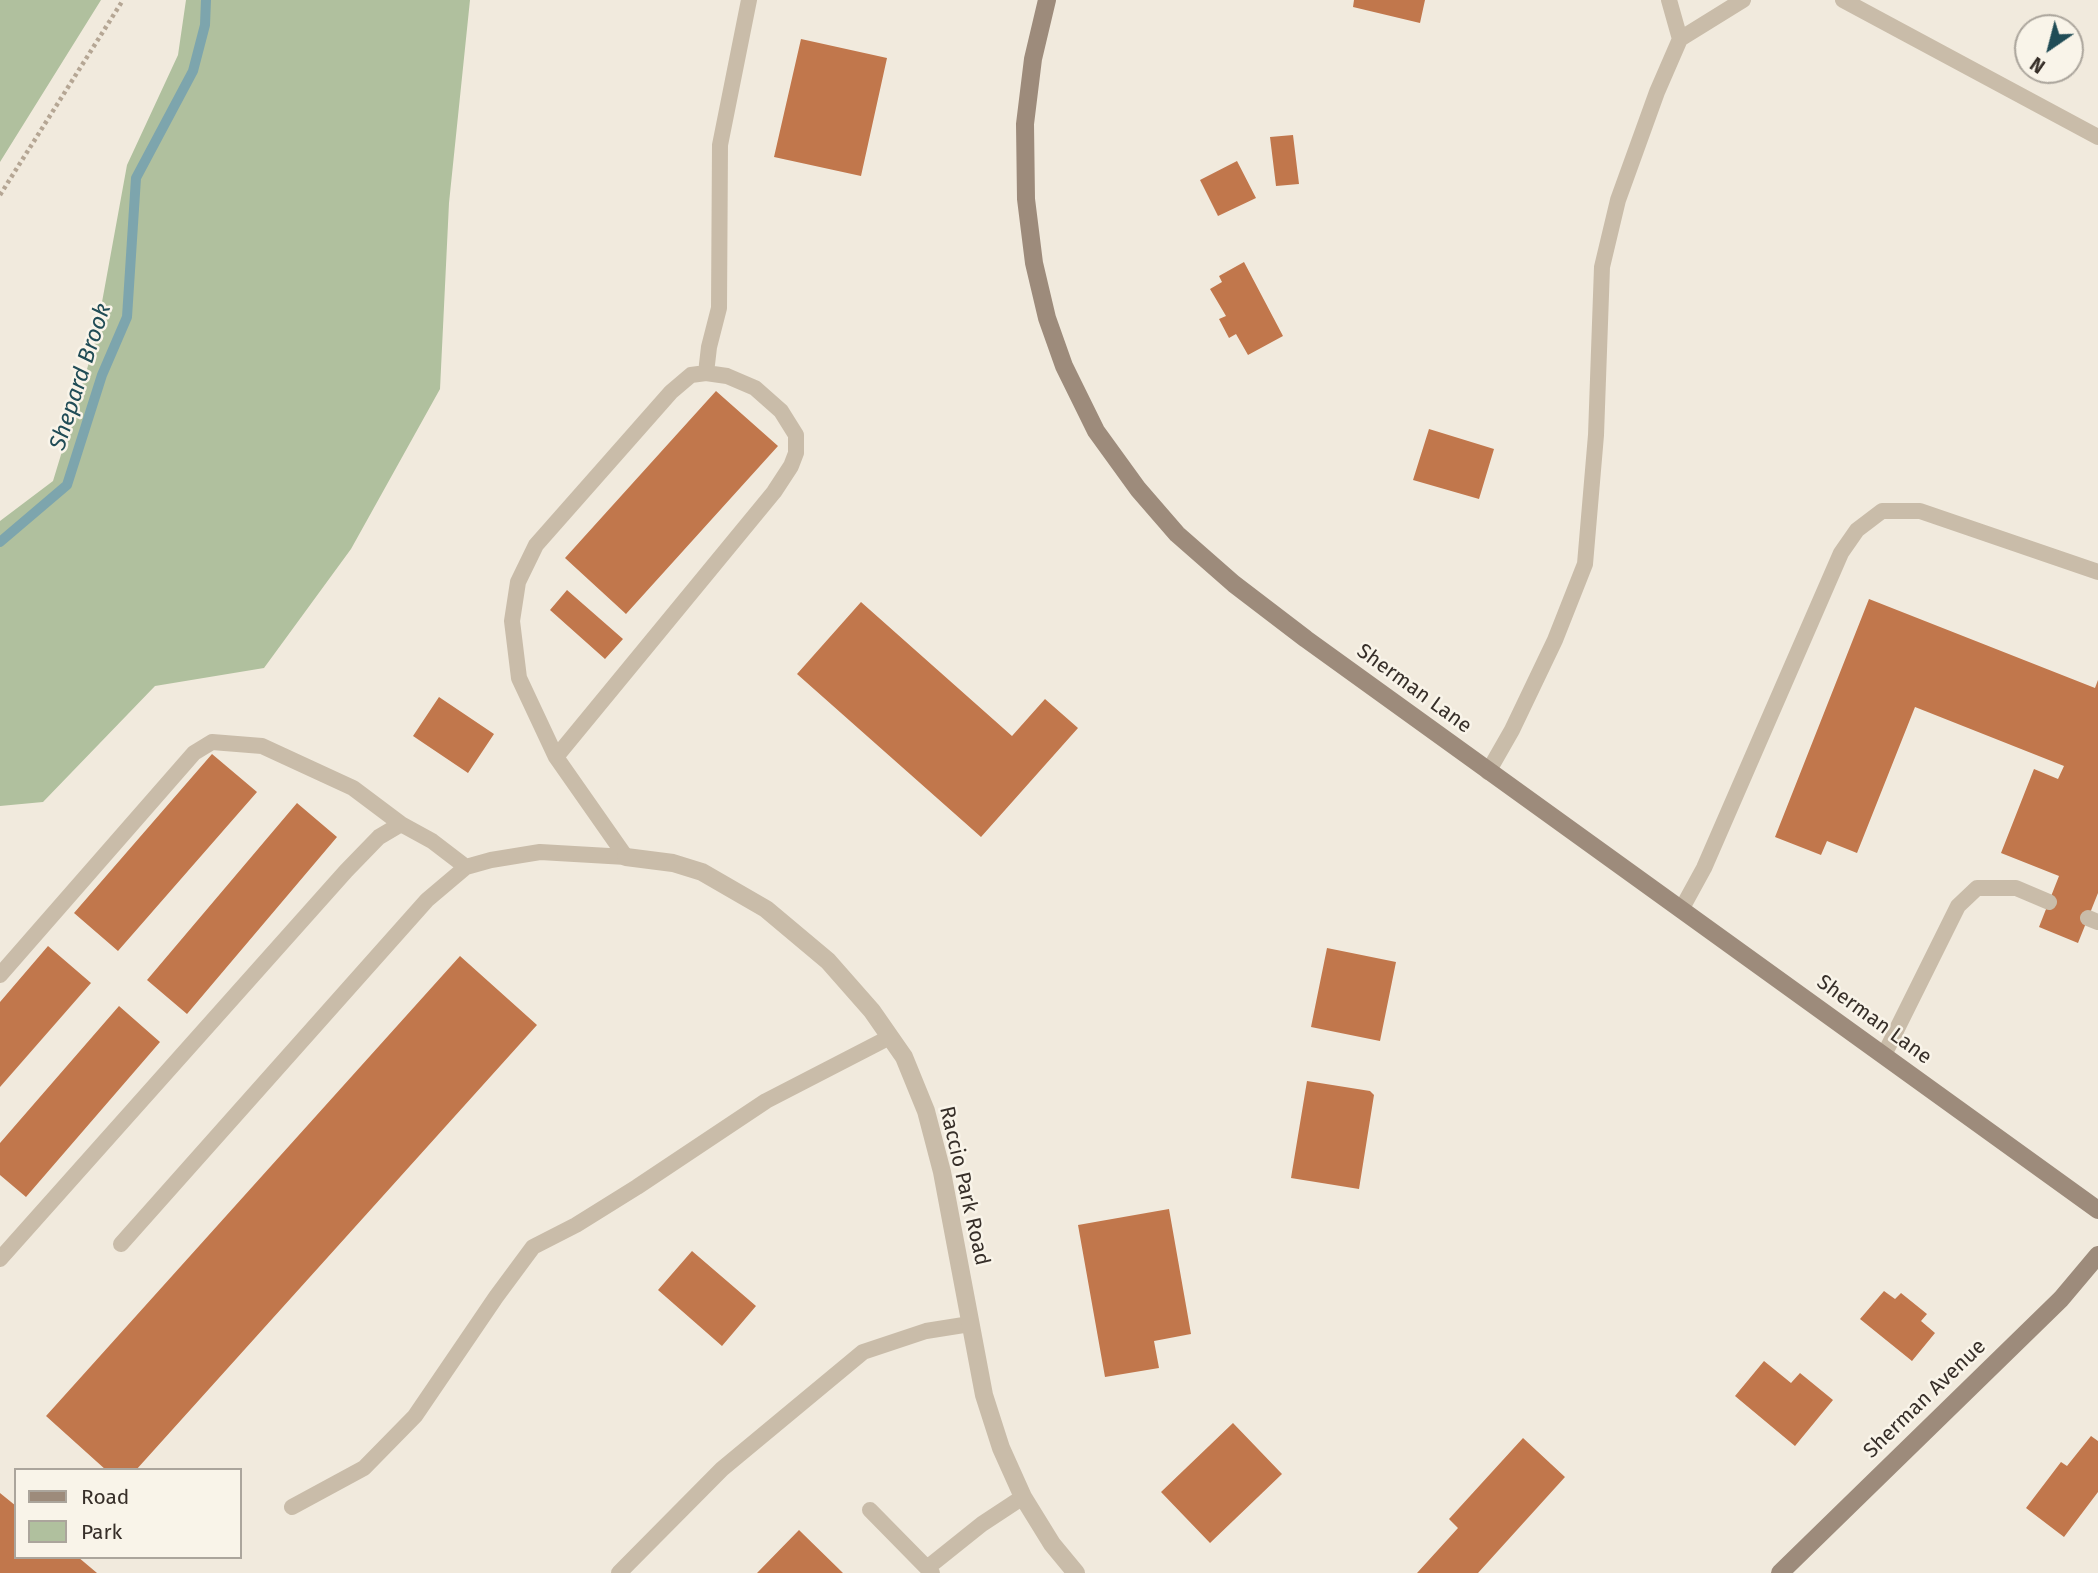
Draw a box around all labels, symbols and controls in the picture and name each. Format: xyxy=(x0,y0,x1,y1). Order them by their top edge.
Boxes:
north arrow xyxy=(2014,14,2084,84)
text: N xyxy=(2026,52,2050,78)
water label: Shepard Brook xyxy=(44,300,118,454)
street label: Sherman Lane xyxy=(1352,639,1476,739)
street label: Sherman Lane xyxy=(1812,970,1936,1070)
street label: Raccio Park Road xyxy=(933,1104,995,1268)
street label: Sherman Avenue xyxy=(1859,1334,1991,1464)
legend xyxy=(14,1468,242,1559)
text: Road xyxy=(81,1484,129,1510)
text: Park xyxy=(81,1519,122,1545)

